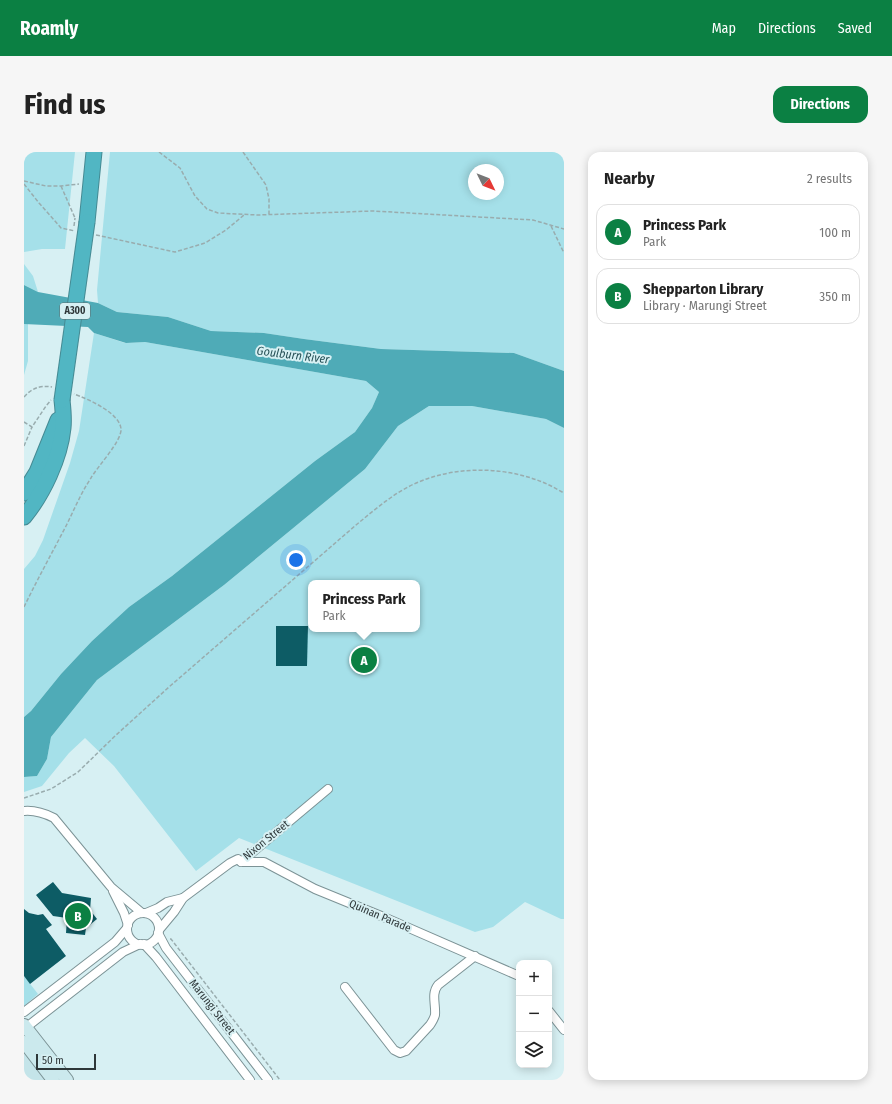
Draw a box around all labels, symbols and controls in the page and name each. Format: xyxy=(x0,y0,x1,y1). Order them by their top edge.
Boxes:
text: Roamly xyxy=(20,17,78,40)
text: Map xyxy=(712,20,736,37)
text: Directions xyxy=(758,20,816,37)
text: Saved xyxy=(838,20,872,37)
button: Directions xyxy=(773,86,868,123)
text: Find us xyxy=(24,88,106,121)
north arrow xyxy=(468,164,504,200)
text: Nearby xyxy=(604,168,655,189)
text: 2 results xyxy=(807,171,852,186)
text: Princess Park xyxy=(643,216,726,234)
text: A xyxy=(614,225,622,240)
text: 100 m xyxy=(819,225,851,240)
text: Park xyxy=(643,234,666,249)
text: Shepparton Library xyxy=(643,280,764,298)
text: B xyxy=(614,289,622,304)
text: 350 m xyxy=(819,289,851,304)
text: Library · Marungi Street xyxy=(643,298,767,313)
road number: A300 xyxy=(60,303,90,319)
water label: Goulburn River xyxy=(256,344,331,366)
your location xyxy=(286,550,306,570)
popup xyxy=(308,580,420,632)
text: Princess Park xyxy=(322,590,406,608)
text: Park xyxy=(322,608,346,623)
pin: A xyxy=(351,645,377,675)
street label: Nixon Street xyxy=(240,817,292,862)
street label: Quinan Parade xyxy=(347,897,413,935)
pin: B xyxy=(65,901,91,931)
map controls xyxy=(516,960,552,1068)
button: + xyxy=(516,960,552,996)
street label: Marungi Street xyxy=(187,977,238,1037)
button: − xyxy=(516,996,552,1032)
button: layers xyxy=(516,1032,552,1068)
scale bar xyxy=(36,1052,96,1071)
text: 50 m xyxy=(42,1054,64,1067)

